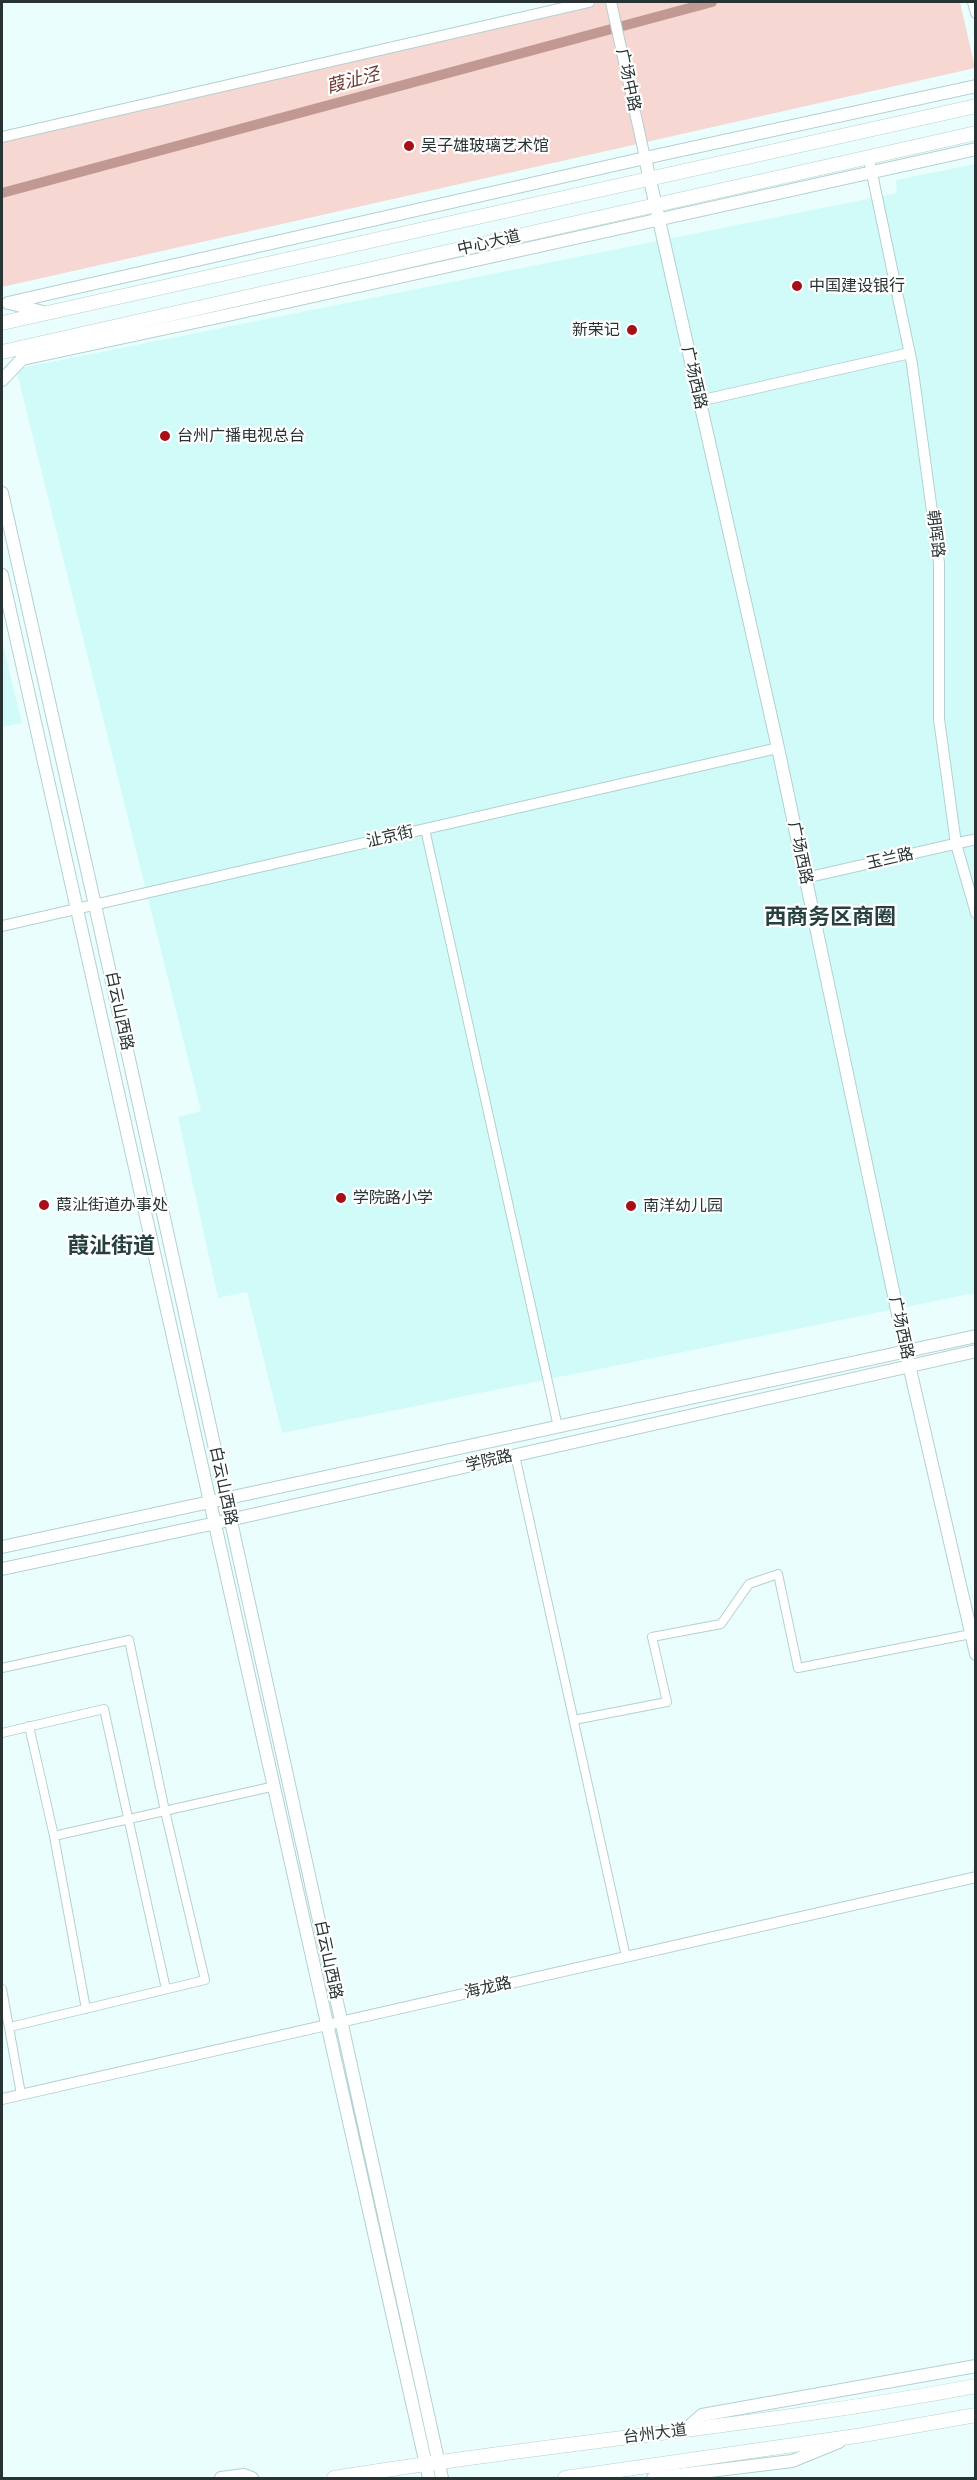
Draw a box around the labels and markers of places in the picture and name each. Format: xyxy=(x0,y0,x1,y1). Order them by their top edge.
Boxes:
place label: 吴子雄玻璃艺术馆 xyxy=(421,136,549,156)
marker: 吴子雄玻璃艺术馆 xyxy=(402,139,416,153)
place label: 中国建设银行 xyxy=(809,276,905,296)
marker: 中国建设银行 xyxy=(790,279,804,293)
place label: 新荣记 xyxy=(572,320,620,340)
marker: 新荣记 xyxy=(625,323,639,337)
place label: 台州广播电视总台 xyxy=(177,426,305,446)
marker: 台州广播电视总台 xyxy=(158,429,172,443)
place label: 学院路小学 xyxy=(353,1188,433,1208)
marker: 学院路小学 xyxy=(334,1191,348,1205)
place label: 葭沚街道办事处 xyxy=(56,1195,168,1215)
place label: 南洋幼儿园 xyxy=(643,1196,723,1216)
marker: 葭沚街道办事处 xyxy=(37,1198,51,1212)
marker: 南洋幼儿园 xyxy=(624,1199,638,1213)

